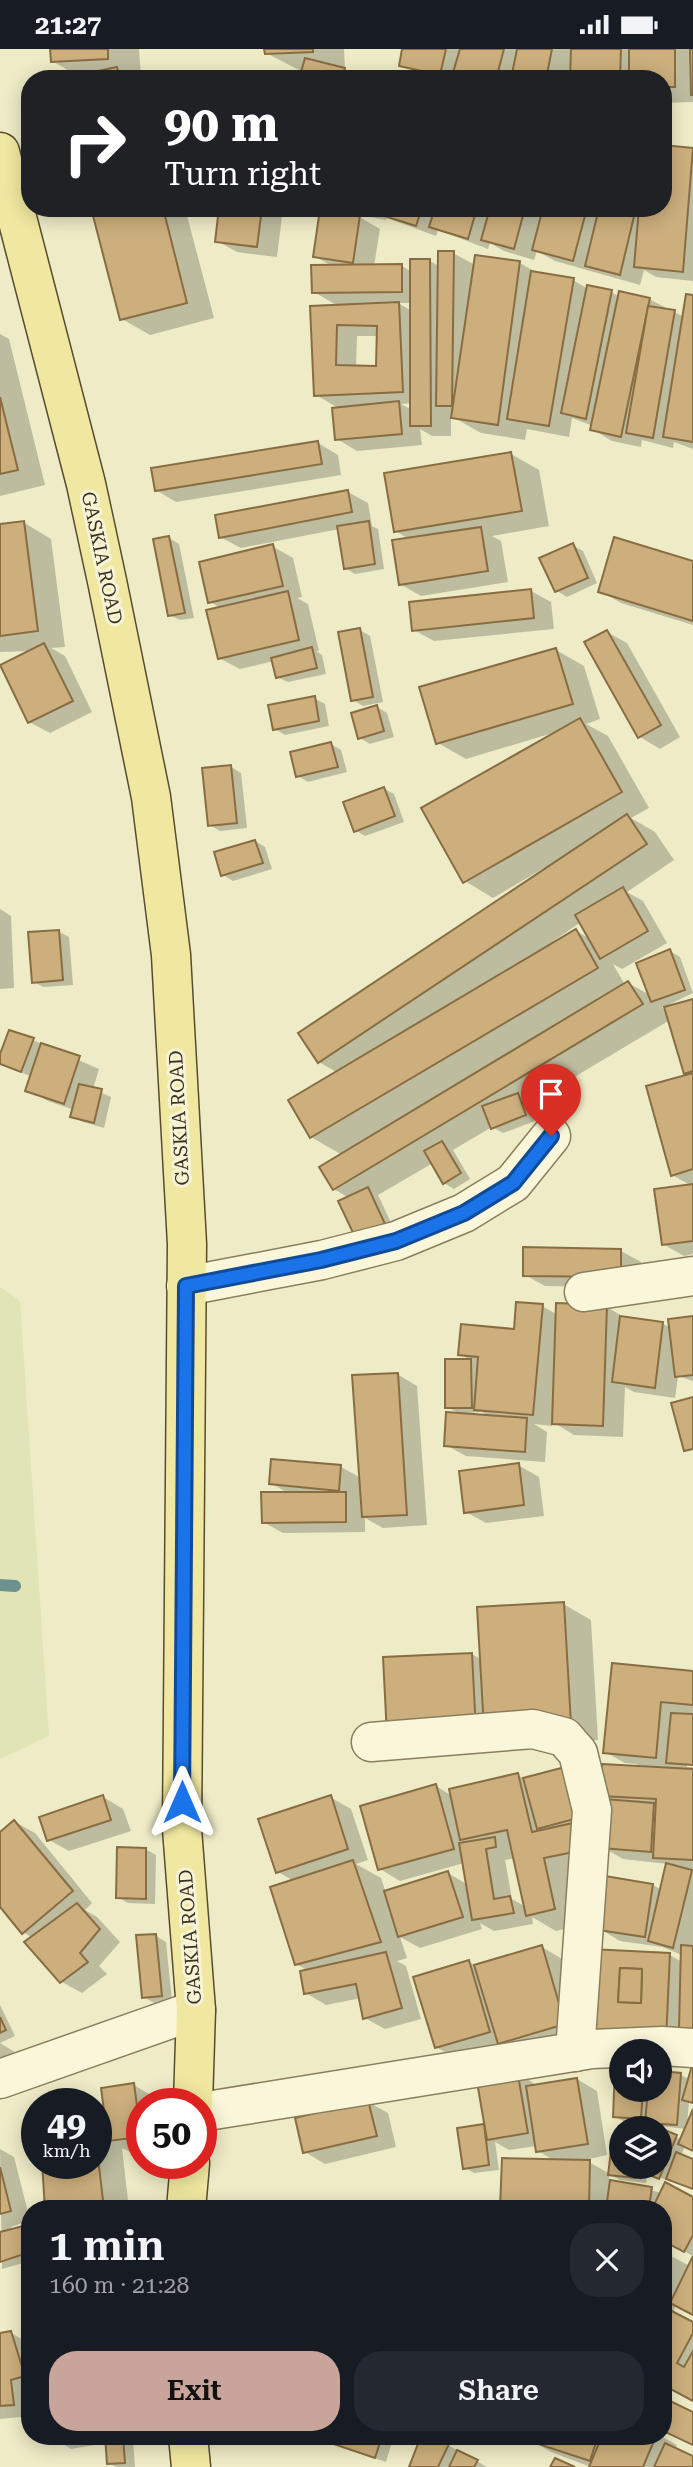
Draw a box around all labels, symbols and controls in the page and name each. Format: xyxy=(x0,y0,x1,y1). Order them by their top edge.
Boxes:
text: 21:27 xyxy=(35,10,101,40)
text: 90 m xyxy=(164,96,279,153)
icon: right xyxy=(49,98,140,189)
text: Turn right xyxy=(164,155,321,193)
street label: GASKIA ROAD xyxy=(77,489,127,627)
street label: GASKIA ROAD xyxy=(164,1050,194,1186)
pin xyxy=(521,1064,581,1136)
icon: arrive xyxy=(532,1075,570,1113)
position arrow xyxy=(145,1765,219,1839)
street label: GASKIA ROAD xyxy=(174,1869,206,2005)
map controls xyxy=(609,2039,672,2179)
button: sound xyxy=(609,2039,672,2102)
speed limit sign: 50 xyxy=(126,2088,217,2179)
text: 49 xyxy=(47,2104,86,2145)
button: layers xyxy=(609,2116,672,2179)
text: km/h xyxy=(42,2140,91,2161)
text: 1 min xyxy=(49,2221,165,2270)
button: close xyxy=(570,2223,644,2297)
text: 160 m · 21:28 xyxy=(49,2272,189,2299)
button: Exit xyxy=(49,2351,340,2431)
button: Share xyxy=(354,2351,644,2431)

